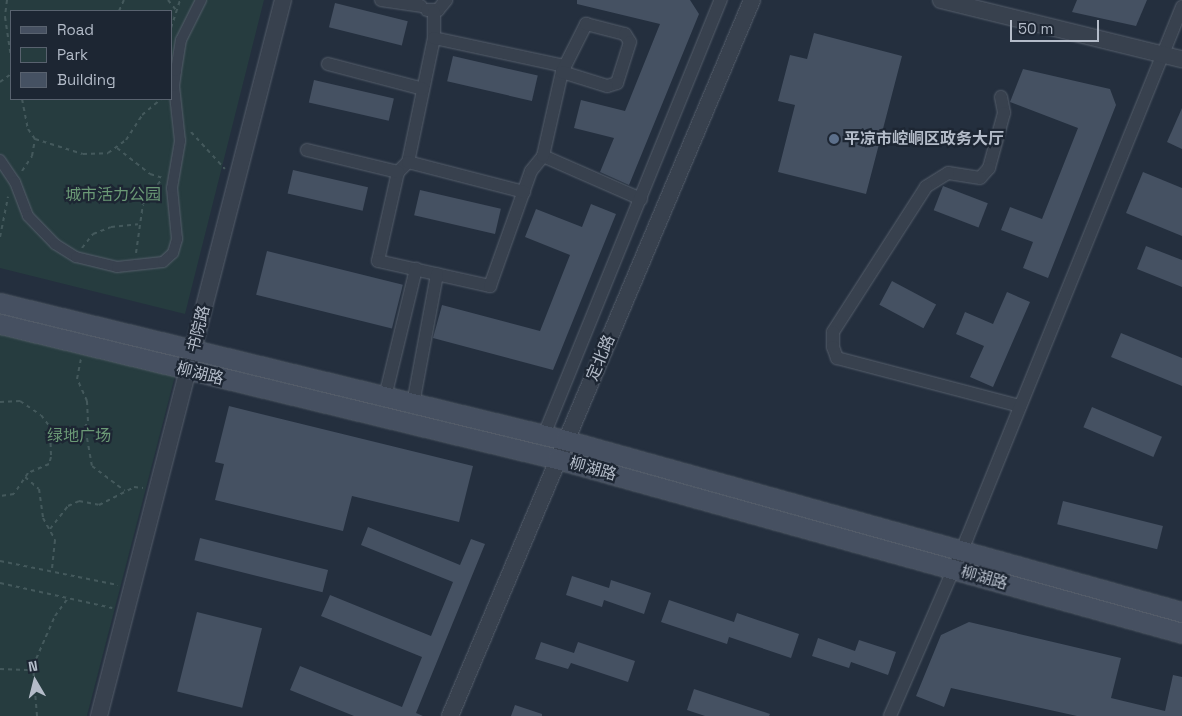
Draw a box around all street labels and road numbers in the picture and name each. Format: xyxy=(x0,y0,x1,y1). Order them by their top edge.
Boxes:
street label: 书院路 xyxy=(184,303,214,355)
street label: 定北路 xyxy=(583,332,619,384)
street label: 柳湖路 xyxy=(174,359,226,389)
street label: 柳湖路 xyxy=(567,453,619,485)
street label: 柳湖路 xyxy=(958,562,1010,594)

